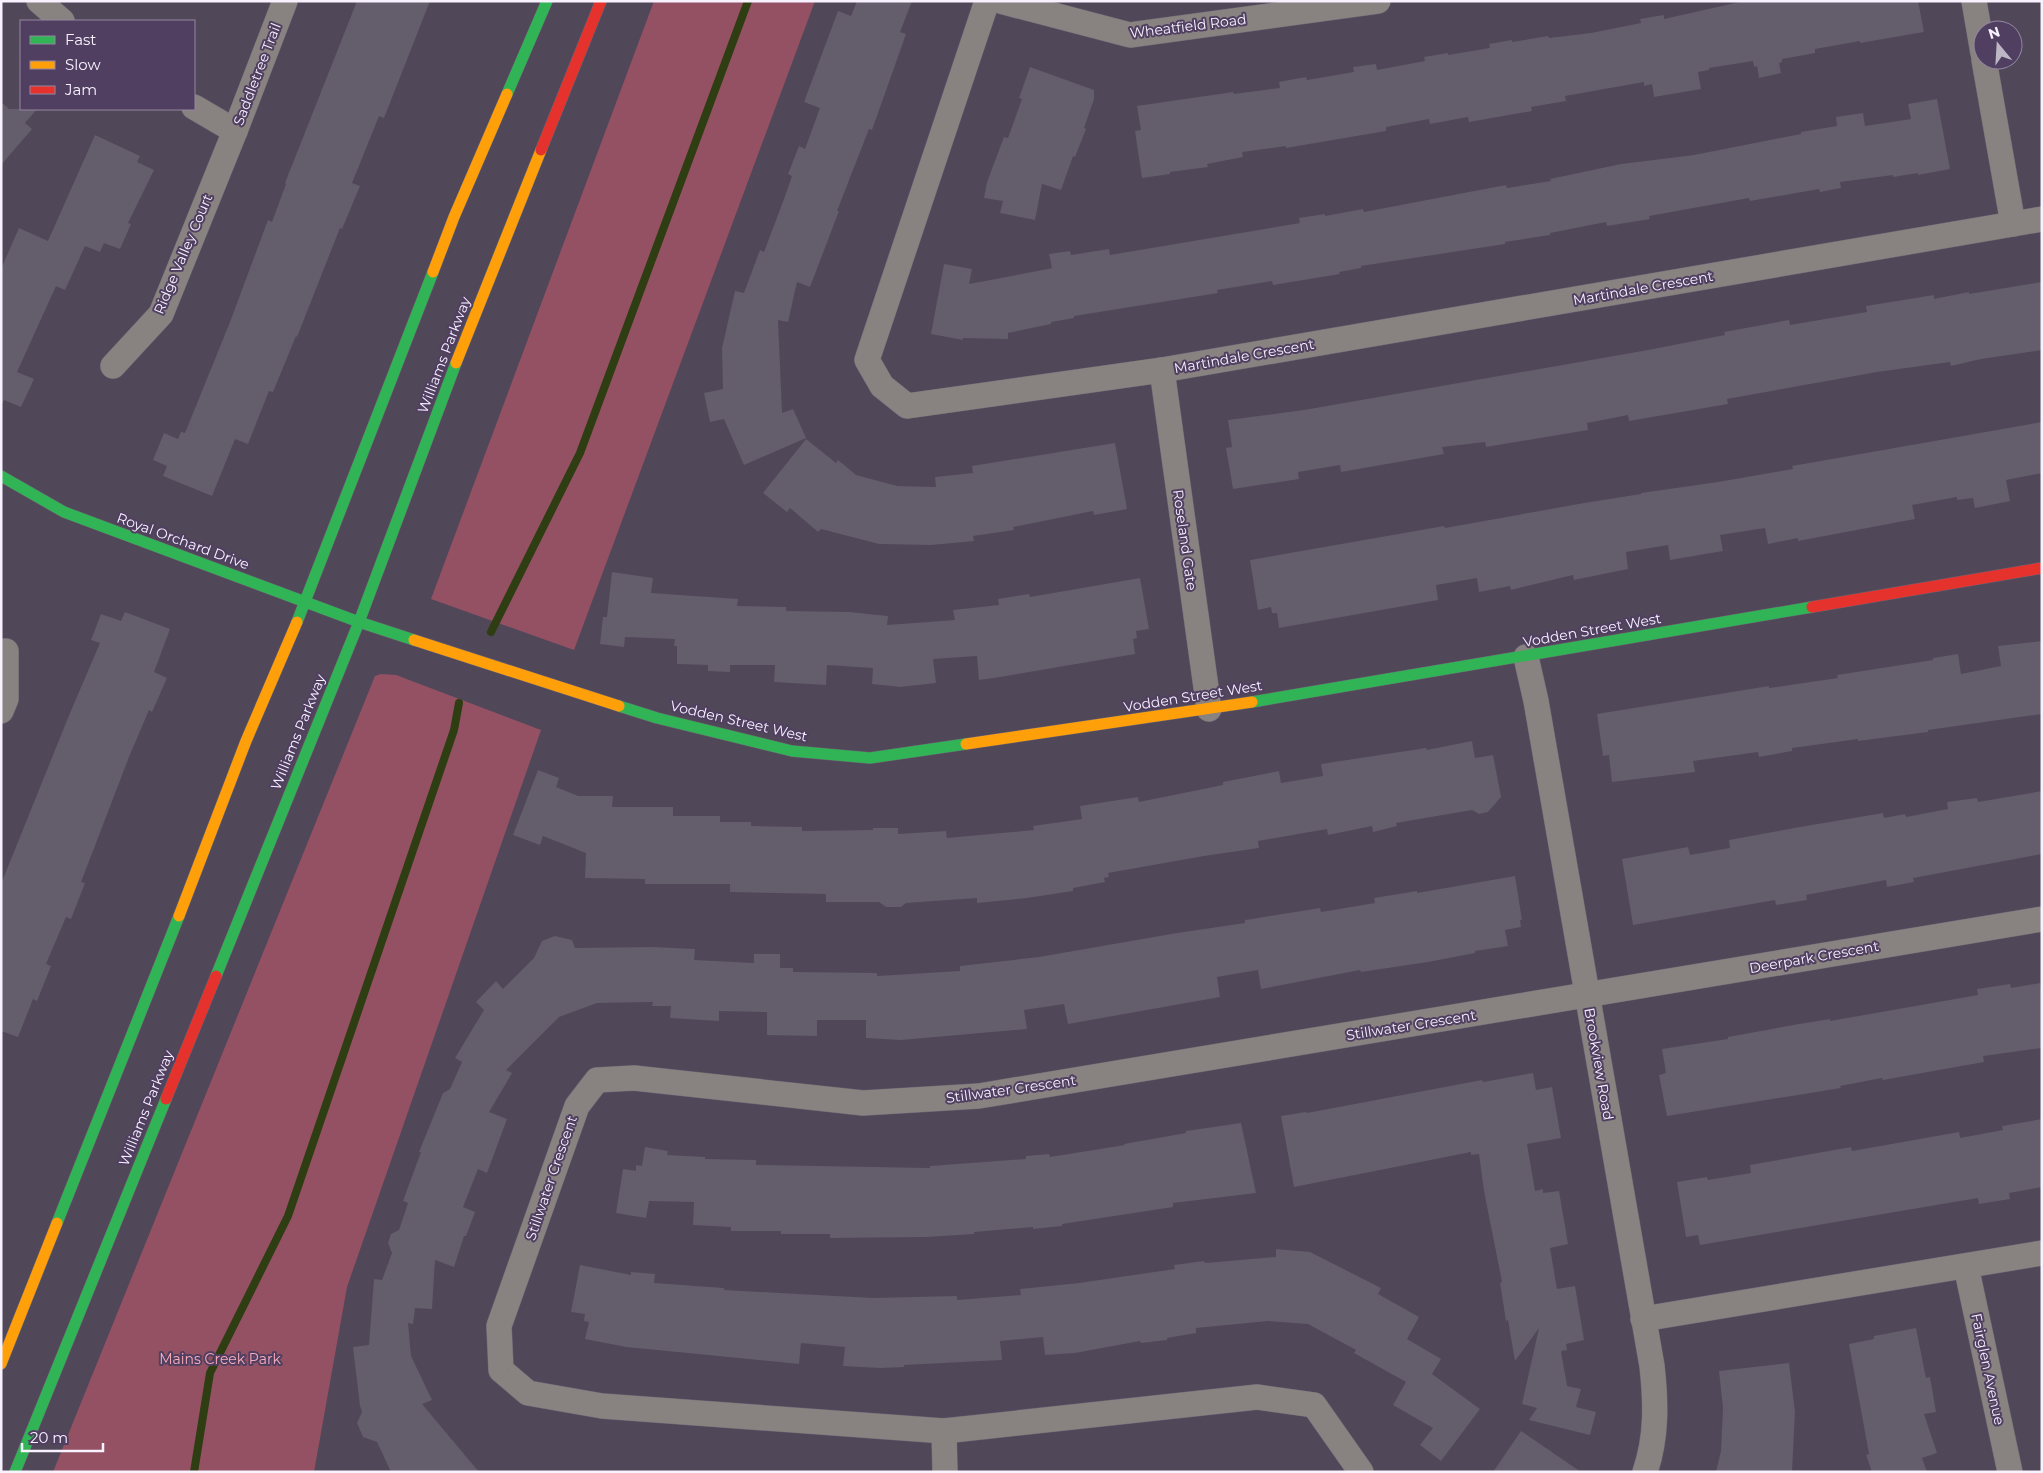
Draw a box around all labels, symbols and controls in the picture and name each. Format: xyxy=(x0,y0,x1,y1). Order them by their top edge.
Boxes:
street label: Wheatfield Road xyxy=(1129,10,1247,42)
legend xyxy=(20,20,195,110)
street label: Saddletree Trail xyxy=(229,20,285,128)
north arrow xyxy=(1973,20,2023,70)
text: N xyxy=(1986,22,2002,43)
text: Fast xyxy=(65,30,96,49)
text: Slow xyxy=(65,55,101,74)
text: Jam xyxy=(64,80,97,99)
street label: Ridge Valley Court xyxy=(150,191,217,317)
street label: Martindale Crescent xyxy=(1572,267,1715,309)
street label: Williams Parkway xyxy=(414,294,475,416)
street label: Martindale Crescent xyxy=(1173,335,1316,377)
street label: Roseland Gate xyxy=(1169,488,1201,592)
street label: Royal Orchard Drive xyxy=(114,509,252,573)
street label: Vodden Street West xyxy=(1521,609,1663,651)
street label: Williams Parkway xyxy=(267,671,330,792)
street label: Vodden Street West xyxy=(1122,676,1264,716)
street label: Vodden Street West xyxy=(669,696,810,746)
street label: Deerpark Crescent xyxy=(1748,937,1880,977)
street label: Stillwater Crescent xyxy=(1345,1006,1477,1044)
street label: Brookview Road xyxy=(1580,1006,1618,1122)
street label: Williams Parkway xyxy=(115,1047,178,1168)
street label: Stillwater Crescent xyxy=(945,1071,1077,1107)
street label: Stillwater Crescent xyxy=(521,1113,581,1243)
street label: Fairglen Avenue xyxy=(1967,1311,2009,1427)
park label: Mains Creek Park xyxy=(159,1350,281,1368)
scale bar xyxy=(22,1420,104,1452)
text: 20 m xyxy=(30,1428,68,1447)

